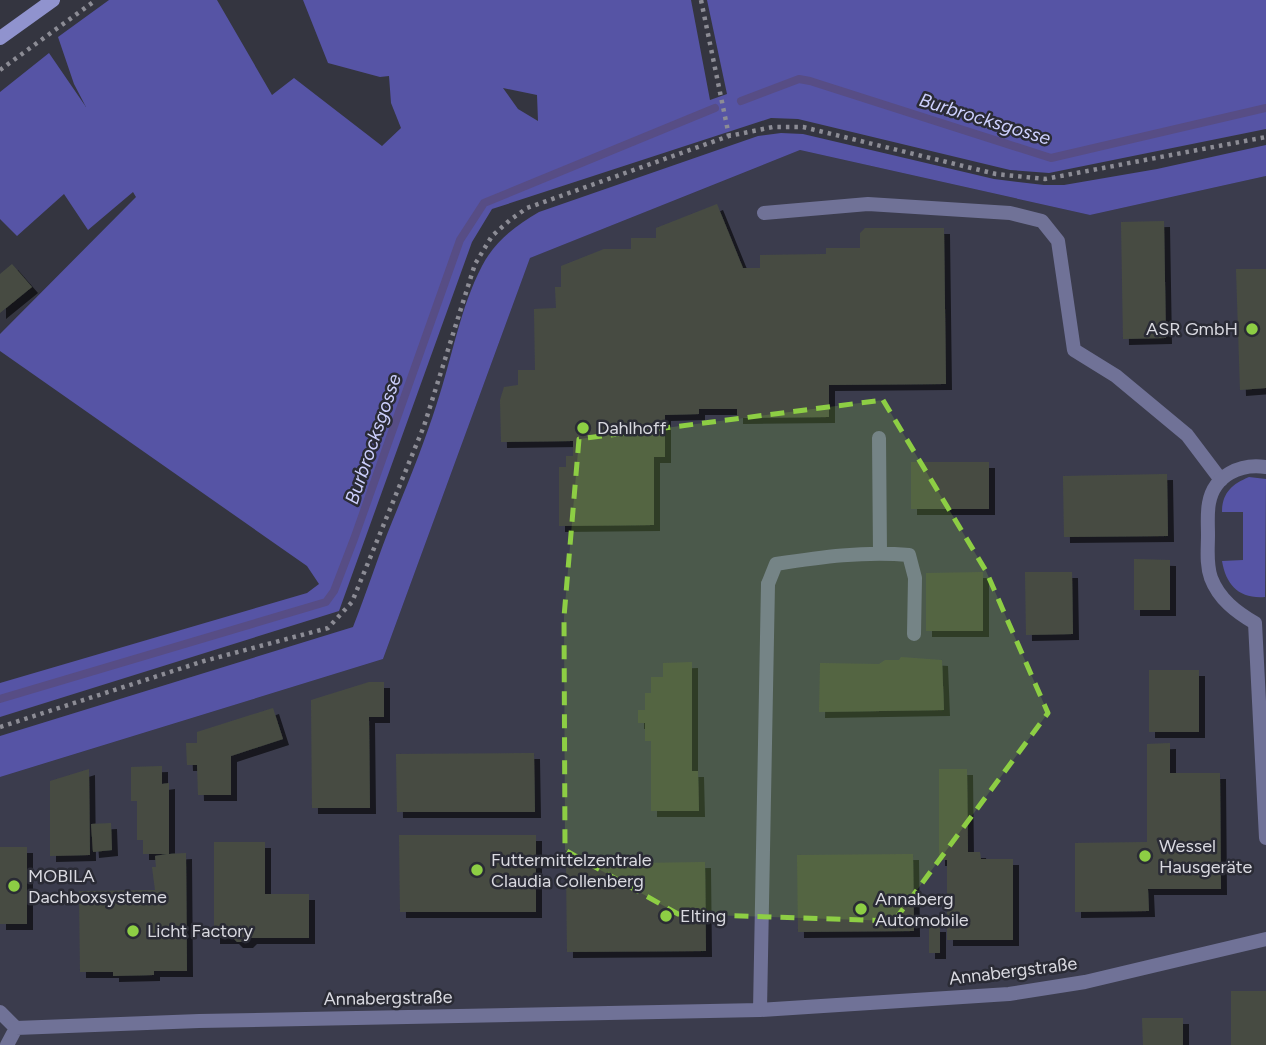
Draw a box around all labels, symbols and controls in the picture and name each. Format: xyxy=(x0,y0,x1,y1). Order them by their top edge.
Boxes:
water label: Burbrocksgosse xyxy=(916,88,1054,150)
place label: ASR GmbH xyxy=(1146,318,1238,340)
marker: ASR GmbH xyxy=(1244,321,1260,337)
water label: Burbrocksgosse xyxy=(340,370,406,507)
place label: Dahlhoff xyxy=(597,417,667,439)
marker: Dahlhoff xyxy=(575,420,591,436)
place label: Wessel Hausgeräte xyxy=(1159,835,1253,878)
marker: Wessel Hausgeräte xyxy=(1137,848,1153,864)
place label: Futtermittelzentrale Claudia Collenberg xyxy=(491,849,652,892)
marker: Futtermittelzentrale Claudia Collenberg xyxy=(469,862,485,878)
place label: MOBILA Dachboxsysteme xyxy=(28,865,167,908)
marker: MOBILA Dachboxsysteme xyxy=(6,878,22,894)
place label: Annaberg Automobile xyxy=(875,888,969,931)
marker: Annaberg Automobile xyxy=(853,901,869,917)
place label: Elting xyxy=(680,905,726,927)
marker: Elting xyxy=(658,908,674,924)
place label: Licht Factory xyxy=(147,920,253,942)
marker: Licht Factory xyxy=(125,923,141,939)
street label: Annabergstraße xyxy=(948,952,1078,990)
street label: Annabergstraße xyxy=(323,986,453,1010)

